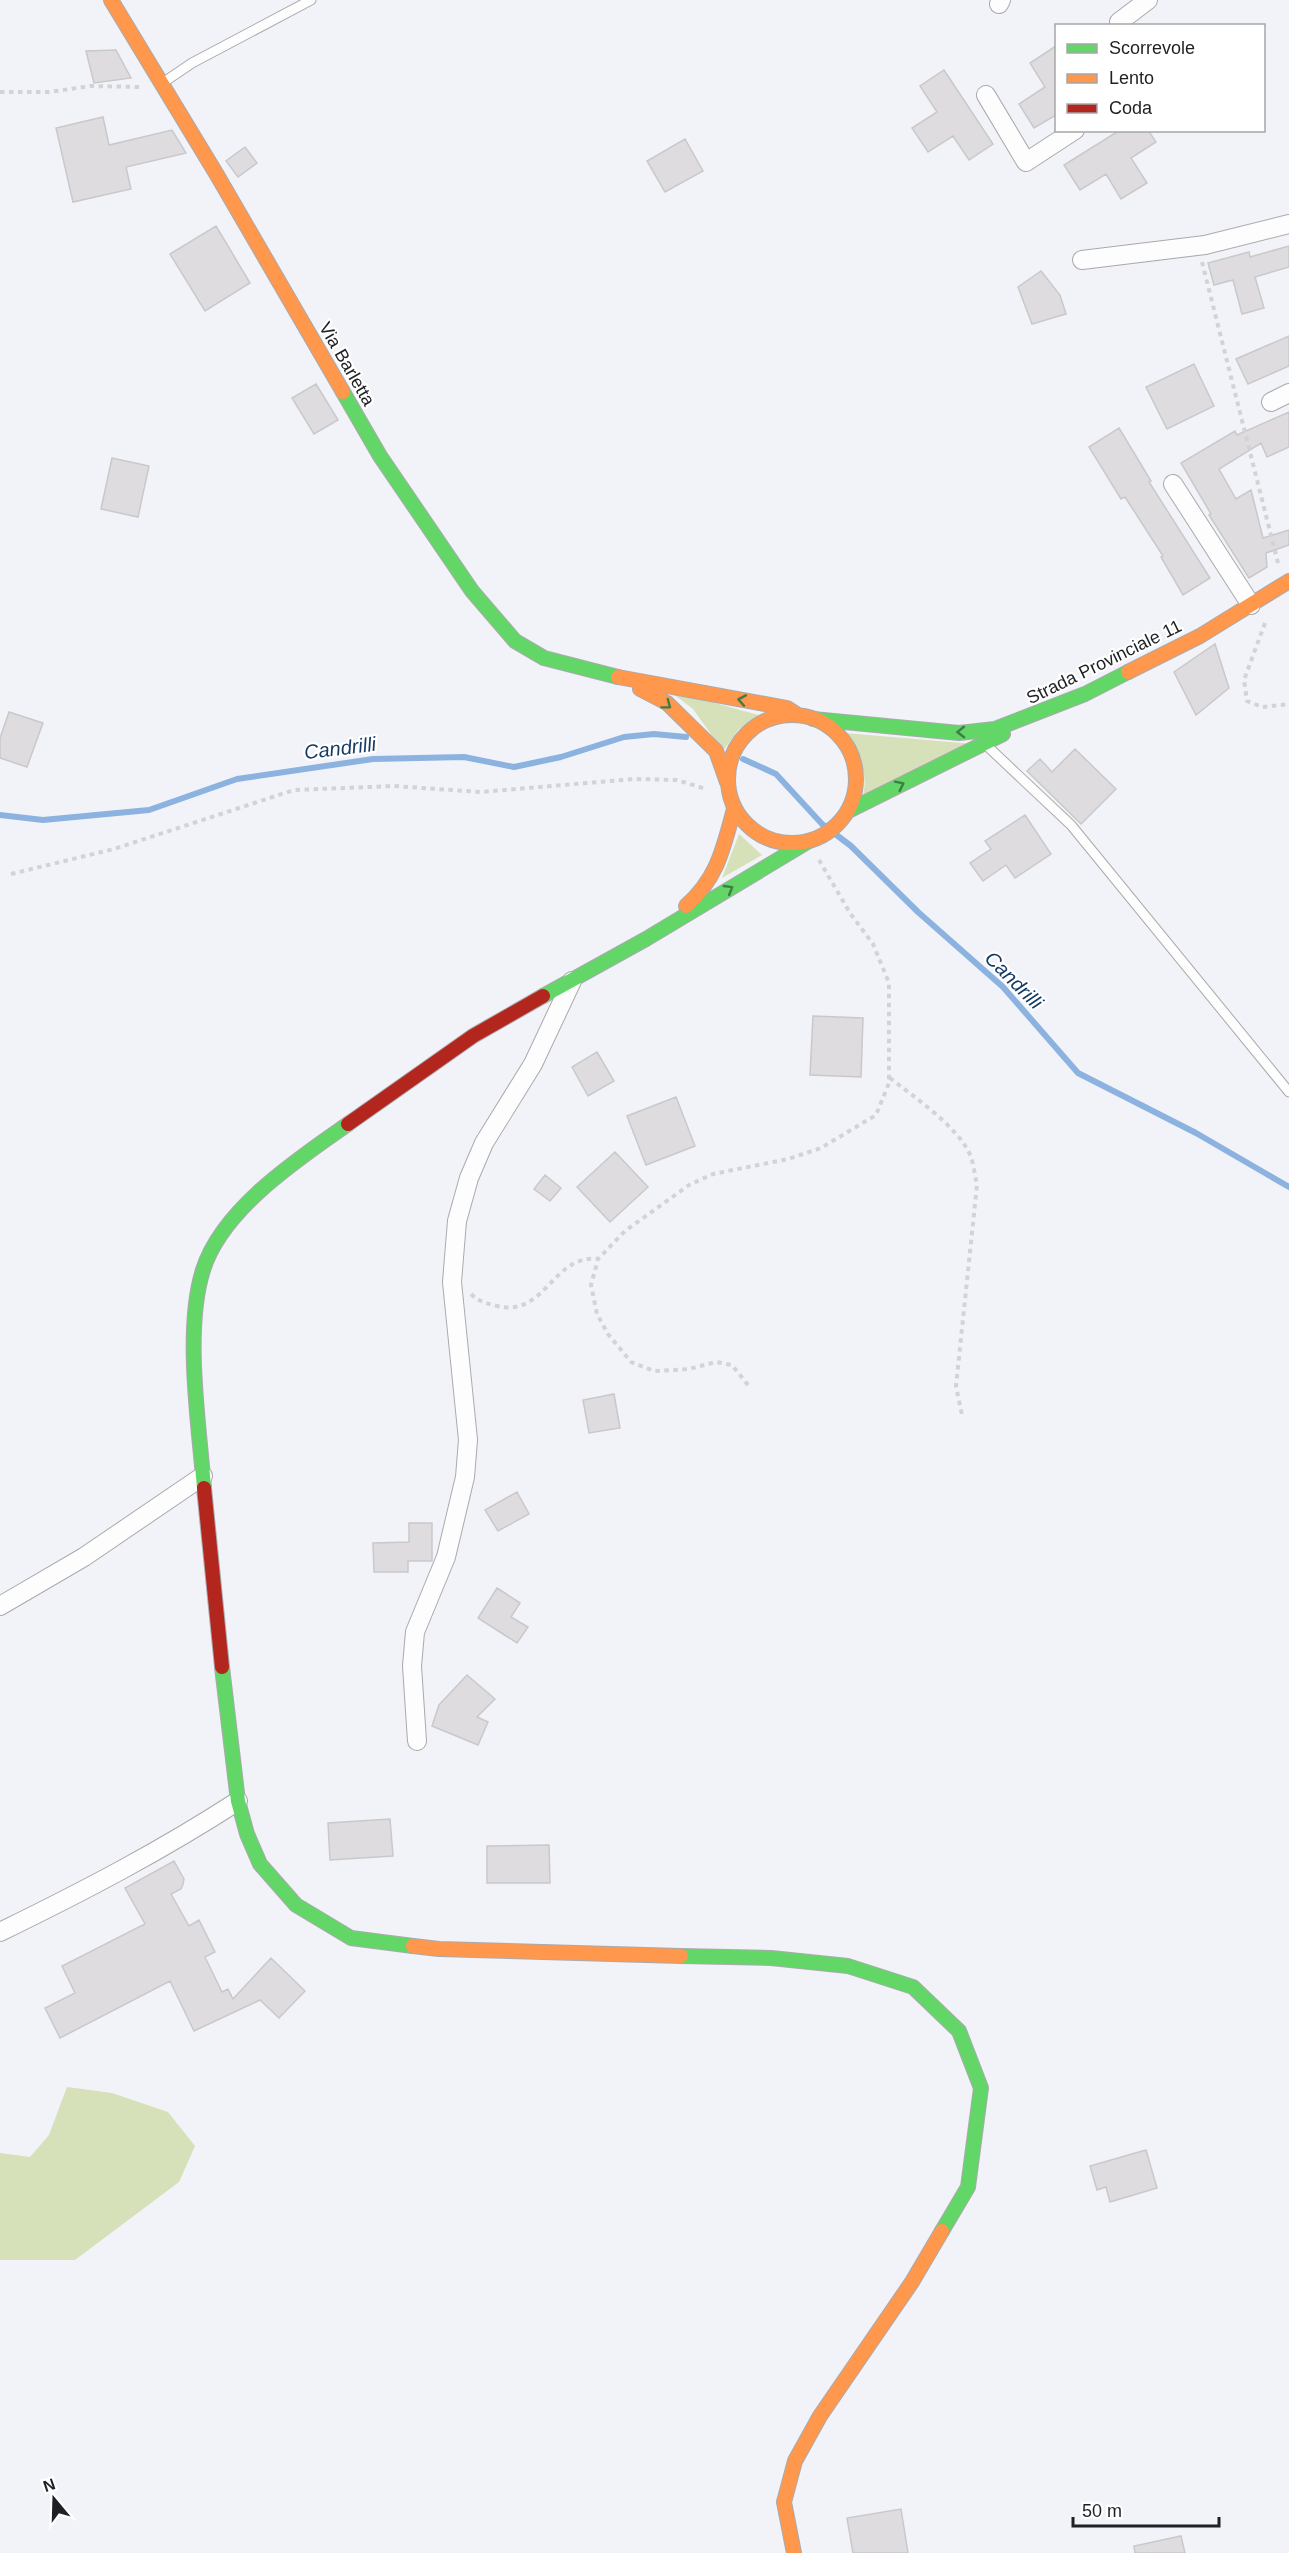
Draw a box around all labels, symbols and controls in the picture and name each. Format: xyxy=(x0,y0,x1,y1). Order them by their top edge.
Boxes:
legend xyxy=(1055,24,1265,132)
text: Scorrevole xyxy=(1109,38,1195,58)
text: Lento xyxy=(1109,68,1154,88)
text: Coda xyxy=(1109,98,1153,118)
street label: Via Barletta xyxy=(315,319,379,410)
street label: Strada Provinciale 11 xyxy=(1023,616,1185,708)
one-way arrow xyxy=(738,694,748,707)
one-way arrow xyxy=(661,697,672,708)
one-way arrow xyxy=(956,726,965,738)
water label: Candrilli xyxy=(303,733,378,763)
one-way arrow xyxy=(894,781,905,792)
one-way arrow xyxy=(723,884,733,896)
water label: Candrilli xyxy=(981,947,1048,1014)
north arrow xyxy=(24,2469,84,2529)
text: N xyxy=(41,2475,58,2495)
scale bar xyxy=(1073,2490,1218,2528)
text: 50 m xyxy=(1082,2501,1122,2521)

